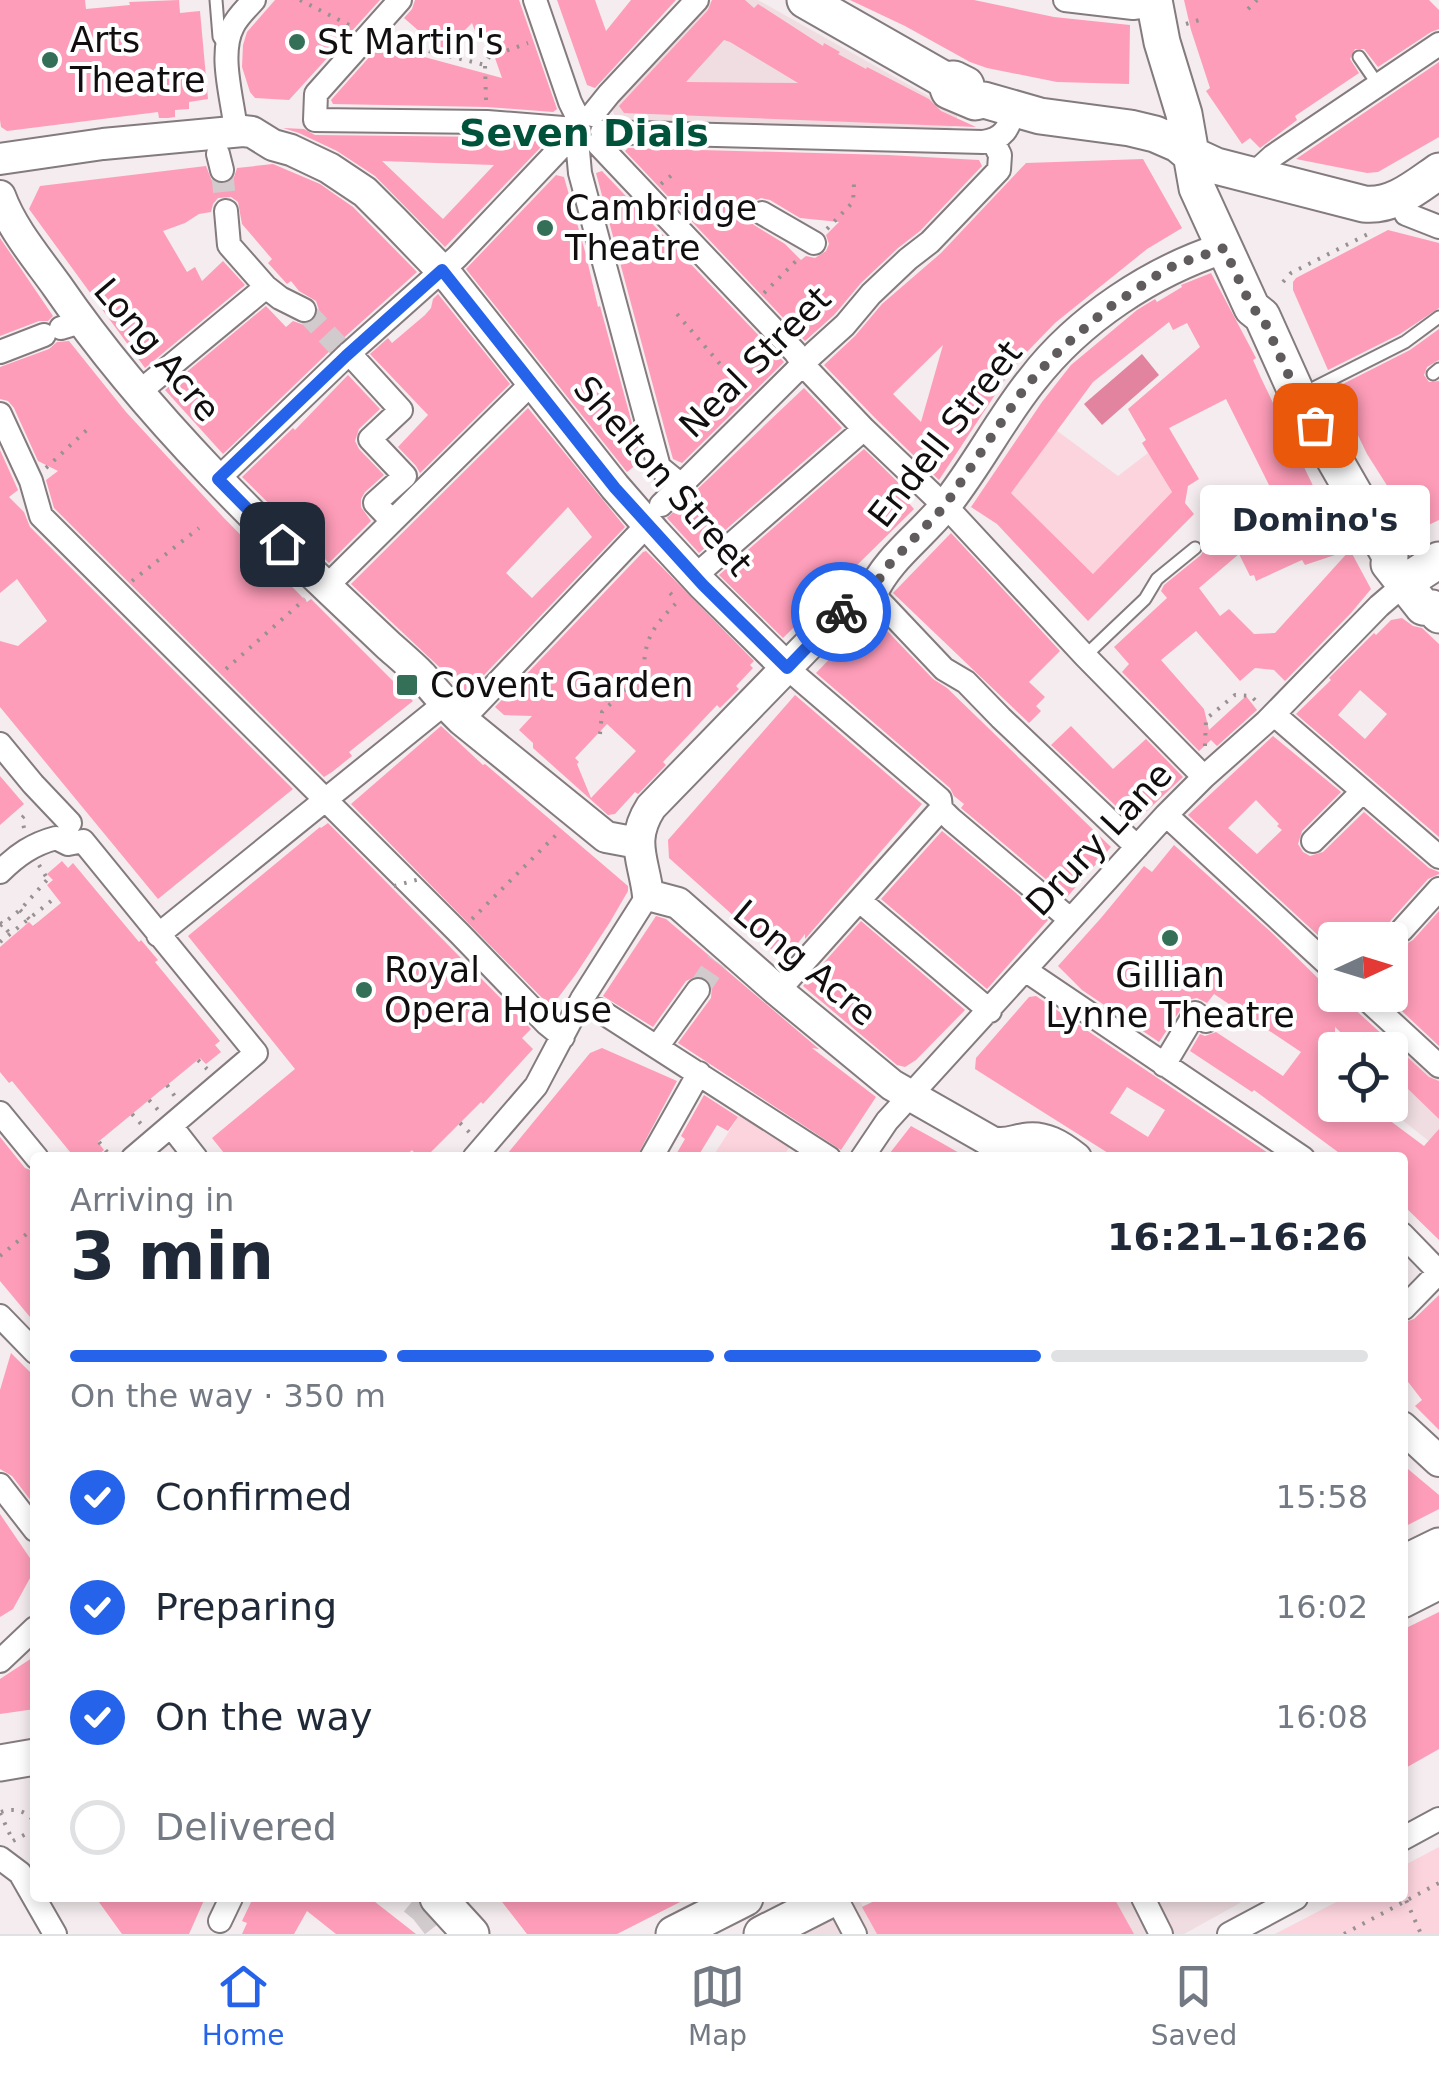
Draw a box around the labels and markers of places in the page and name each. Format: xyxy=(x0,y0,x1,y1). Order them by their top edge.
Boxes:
place label: Arts Theatre xyxy=(69,20,205,100)
place label: St Martin's xyxy=(317,22,504,62)
marker: St Martin's xyxy=(286,31,308,53)
marker: Arts Theatre xyxy=(39,49,61,71)
place label: Cambridge Theatre xyxy=(564,188,757,268)
marker: Cambridge Theatre xyxy=(534,217,556,239)
pin xyxy=(1273,383,1358,468)
callout: Domino's xyxy=(1200,485,1430,555)
pin xyxy=(240,502,325,587)
place label: Covent Garden xyxy=(430,665,693,705)
marker: Covent Garden xyxy=(394,672,420,698)
marker: Gillian Lynne Theatre xyxy=(1159,927,1181,949)
place label: Royal Opera House xyxy=(384,950,612,1030)
place label: Gillian Lynne Theatre xyxy=(1045,955,1295,1035)
marker: Royal Opera House xyxy=(353,979,375,1001)

